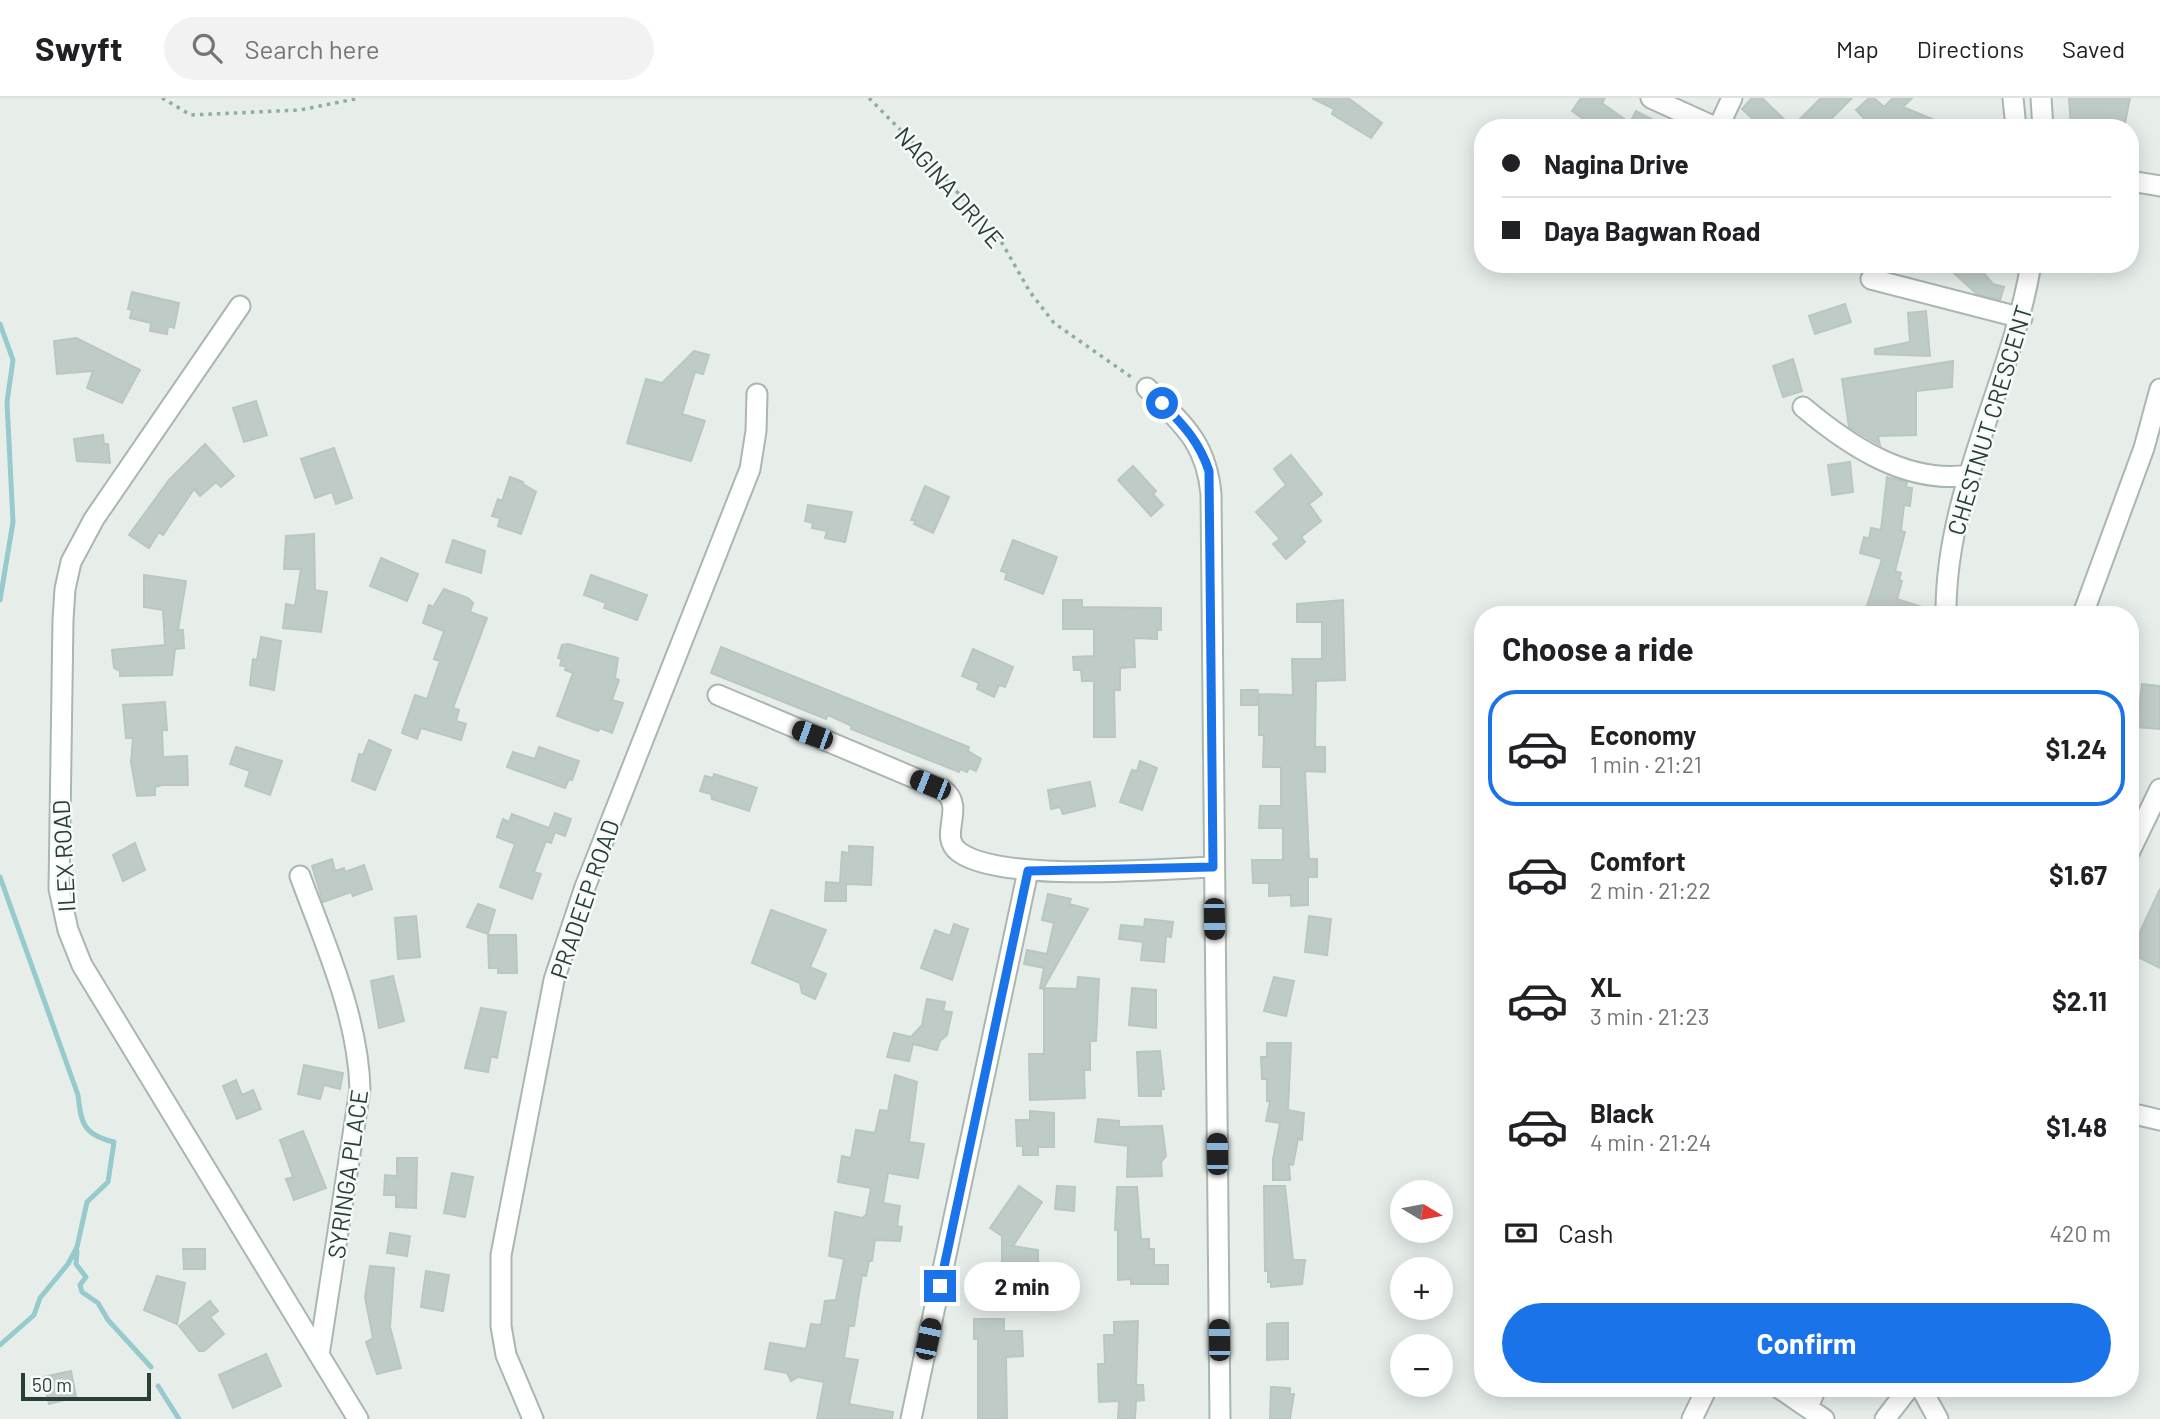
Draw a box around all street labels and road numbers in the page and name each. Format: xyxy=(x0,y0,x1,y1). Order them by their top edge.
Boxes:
street label: NAGINA DRIVE xyxy=(889,120,1011,254)
street label: CHESTNUT CRESCENT xyxy=(1940,302,2038,538)
street label: ILEX ROAD xyxy=(46,799,80,913)
street label: PRADEEP ROAD xyxy=(543,816,625,982)
street label: SYRINGA PLACE xyxy=(321,1087,373,1261)

